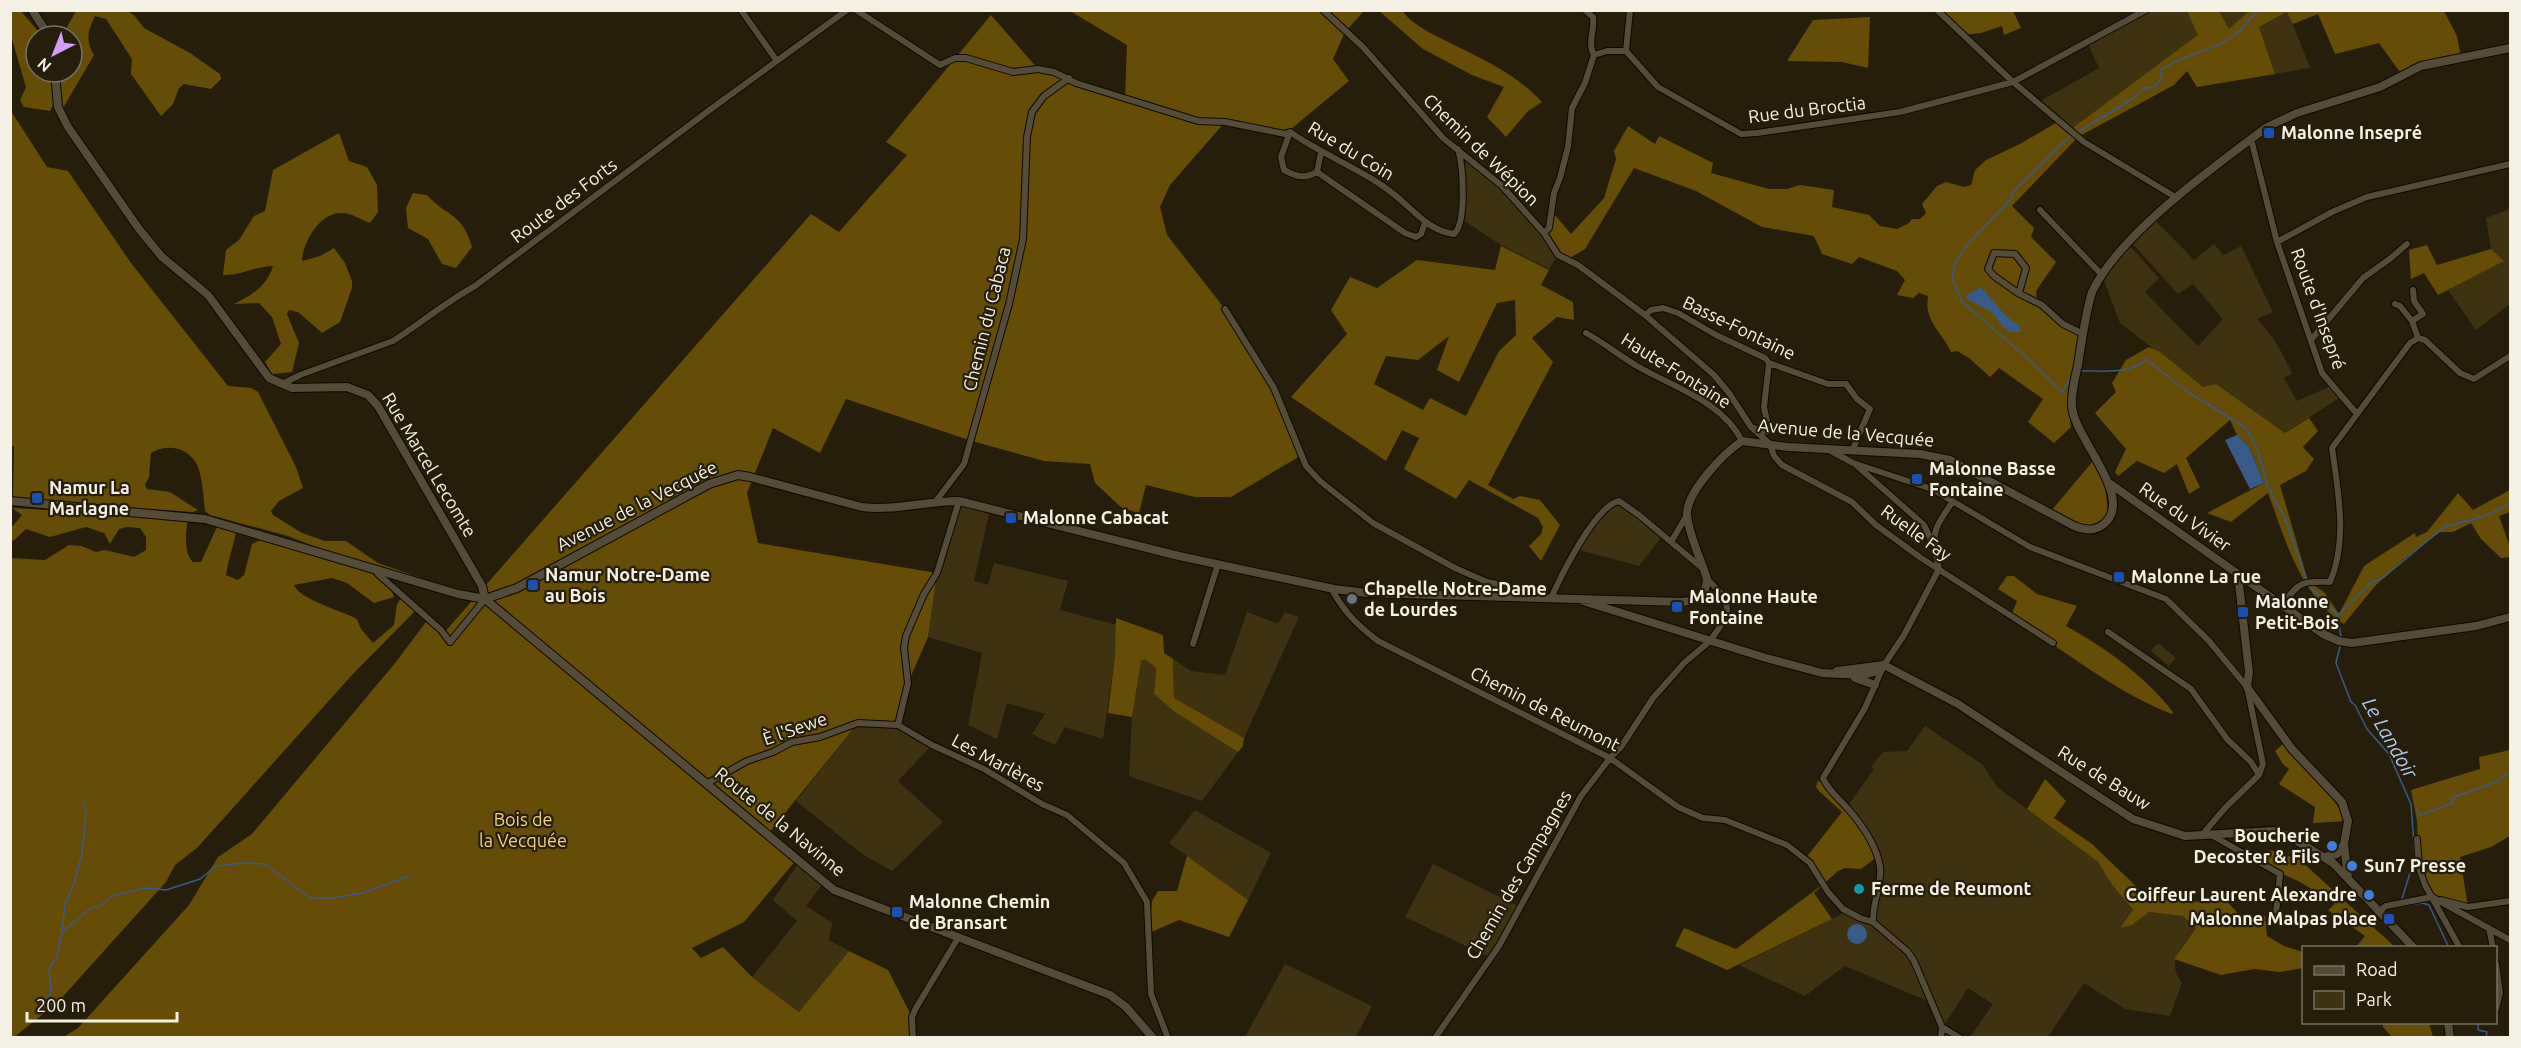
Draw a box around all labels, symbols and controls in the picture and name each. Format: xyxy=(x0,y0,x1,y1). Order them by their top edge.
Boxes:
north arrow xyxy=(24,24,84,84)
text: N xyxy=(34,54,54,76)
street label: Chemin de Wépion xyxy=(1420,89,1543,209)
street label: Rue du Broctia xyxy=(1747,92,1867,126)
street label: Rue du Coin xyxy=(1305,117,1398,184)
place label: Malonne Insepré xyxy=(2281,122,2422,142)
marker: Malonne Insepré xyxy=(2262,126,2276,140)
street label: Route des Forts xyxy=(507,154,620,246)
street label: Chemin du Cabaca xyxy=(958,244,1014,393)
street label: Route d'Insepré xyxy=(2288,245,2350,372)
street label: Basse-Fontaine xyxy=(1680,291,1799,363)
street label: Haute-Fontaine xyxy=(1618,328,1735,412)
street label: Rue Marcel Lecomte xyxy=(379,389,481,540)
street label: Avenue de la Vecquée xyxy=(1757,414,1935,450)
street label: Avenue de la Vecquée xyxy=(553,456,720,554)
place label: Malonne Basse Fontaine xyxy=(1929,458,2056,499)
marker: Malonne Basse Fontaine xyxy=(1910,472,1924,486)
place label: Namur La Marlagne xyxy=(49,477,130,518)
street label: Rue du Vivier xyxy=(2136,477,2235,555)
marker: Namur La Marlagne xyxy=(30,491,44,505)
street label: Ruelle Fay xyxy=(1878,500,1956,564)
place label: Malonne Cabacat xyxy=(1023,507,1169,527)
marker: Malonne Cabacat xyxy=(1004,511,1018,525)
place label: Namur Notre-Dame au Bois xyxy=(545,564,710,605)
place label: Malonne La rue xyxy=(2131,566,2261,586)
marker: Malonne La rue xyxy=(2112,570,2126,584)
marker: Namur Notre-Dame au Bois xyxy=(526,578,540,592)
place label: Chapelle Notre-Dame de Lourdes xyxy=(1364,578,1547,619)
place label: Malonne Haute Fontaine xyxy=(1689,586,1818,627)
place label: Malonne Petit-Bois xyxy=(2255,591,2339,632)
marker: Chapelle Notre-Dame de Lourdes xyxy=(1345,592,1359,606)
marker: Malonne Haute Fontaine xyxy=(1670,600,1684,614)
marker: Malonne Petit-Bois xyxy=(2236,605,2250,619)
street label: Chemin de Reumont xyxy=(1467,662,1623,754)
water label: Le Landoir xyxy=(2358,693,2423,783)
street label: È l'Sewe xyxy=(760,707,829,748)
street label: Les Marlères xyxy=(949,729,1048,795)
street label: Rue de Bauw xyxy=(2055,741,2154,813)
street label: Route de la Navinne xyxy=(712,763,850,880)
street label: Chemin des Campagnes xyxy=(1461,786,1575,963)
park label: Bois de la Vecquée xyxy=(479,809,567,850)
place label: Boucherie Decoster & Fils xyxy=(2193,825,2320,866)
marker: Boucherie Decoster & Fils xyxy=(2325,839,2339,853)
place label: Sun7 Presse xyxy=(2364,855,2466,875)
marker: Sun7 Presse xyxy=(2345,859,2359,873)
place label: Ferme de Reumont xyxy=(1871,878,2032,898)
marker: Ferme de Reumont xyxy=(1852,882,1866,896)
place label: Coiffeur Laurent Alexandre xyxy=(2125,884,2357,904)
marker: Coiffeur Laurent Alexandre xyxy=(2362,888,2376,902)
place label: Malonne Chemin de Bransart xyxy=(909,891,1050,932)
marker: Malonne Chemin de Bransart xyxy=(890,905,904,919)
place label: Malonne Malpas place xyxy=(2190,908,2377,928)
marker: Malonne Malpas place xyxy=(2382,912,2396,926)
legend xyxy=(2302,946,2497,1024)
text: Road xyxy=(2356,959,2398,979)
scale bar xyxy=(27,985,177,1023)
text: Park xyxy=(2356,989,2392,1009)
text: 200 m xyxy=(36,995,86,1015)

